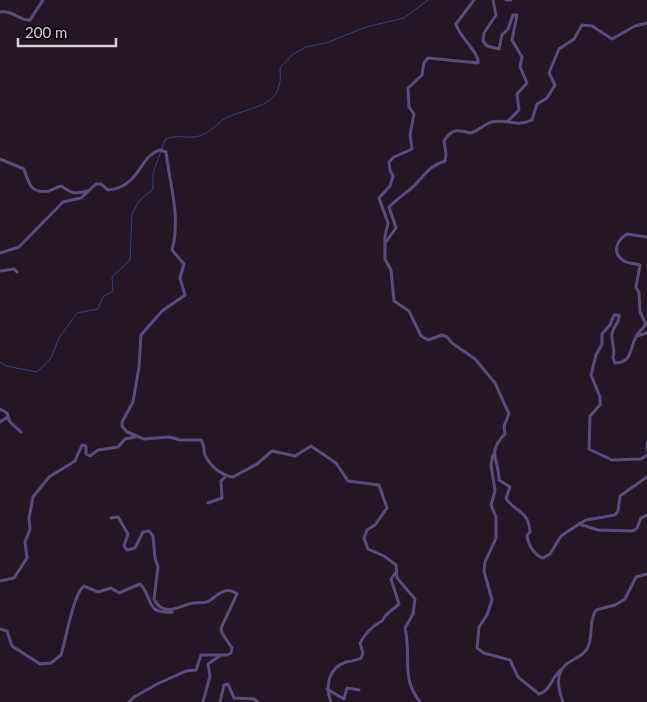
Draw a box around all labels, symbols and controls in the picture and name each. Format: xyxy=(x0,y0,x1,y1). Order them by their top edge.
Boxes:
scale bar xyxy=(18,15,115,47)
text: 200 m xyxy=(25,23,67,41)

